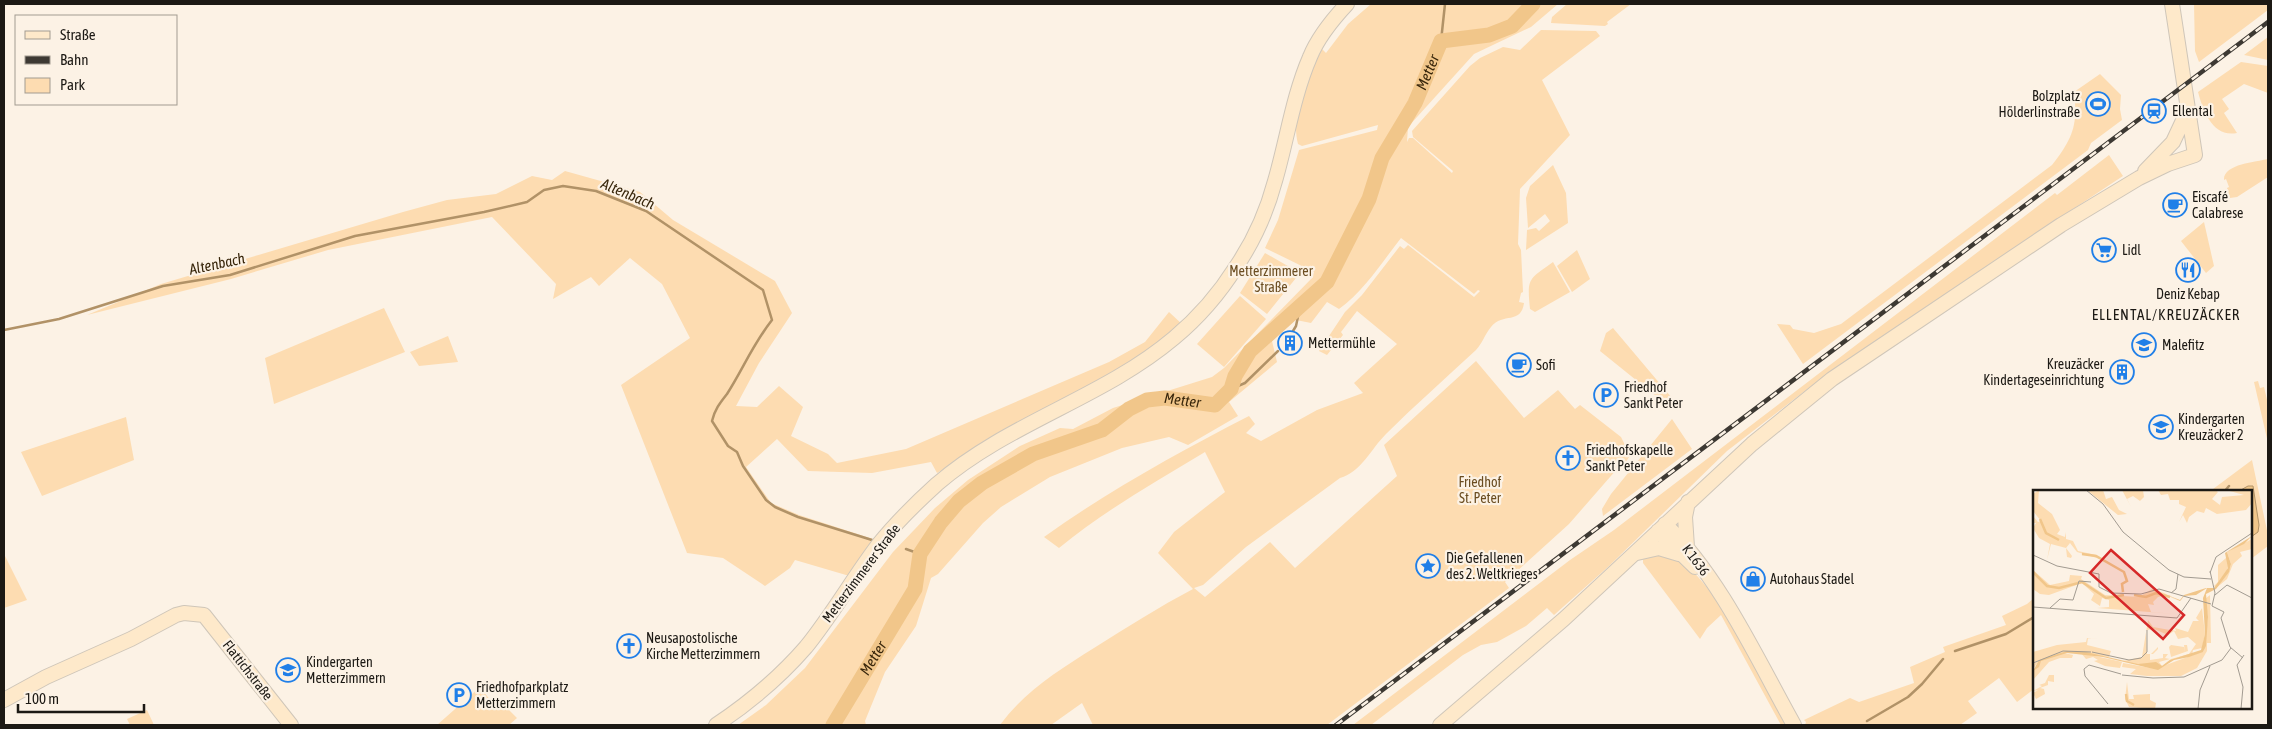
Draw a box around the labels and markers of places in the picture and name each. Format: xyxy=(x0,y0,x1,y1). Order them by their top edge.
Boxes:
place label: Bolzplatz Hölderlinstraße xyxy=(1999,88,2080,120)
sports icon: Bolzplatz Hölderlinstraße xyxy=(2085,91,2111,117)
station icon: Ellental xyxy=(2141,98,2167,124)
place label: Ellental xyxy=(2172,103,2213,119)
place label: Eiscafé Calabrese xyxy=(2192,189,2243,221)
cafe icon: Eiscafé Calabrese xyxy=(2162,192,2188,218)
supermarket icon: Lidl xyxy=(2091,237,2117,263)
place label: Lidl xyxy=(2122,242,2141,258)
restaurant icon: Deniz Kebap xyxy=(2175,257,2201,283)
place label: Deniz Kebap xyxy=(2156,286,2220,302)
building icon: Mettermühle xyxy=(1277,330,1303,356)
school or university icon: Malefitz xyxy=(2131,332,2157,358)
place label: Mettermühle xyxy=(1308,335,1376,351)
place label: Malefitz xyxy=(2162,337,2204,353)
cafe icon: Sofi xyxy=(1506,352,1532,378)
place label: Kreuzäcker Kindertageseinrichtung xyxy=(1983,356,2105,388)
place label: Sofi xyxy=(1536,357,1556,373)
building icon: Kreuzäcker Kindertageseinrichtung xyxy=(2109,359,2135,385)
place label: Friedhof Sankt Peter xyxy=(1624,379,1684,411)
parking icon: Friedhof Sankt Peter xyxy=(1593,382,1619,408)
place label: Kindergarten Kreuzäcker 2 xyxy=(2178,411,2245,443)
school or university icon: Kindergarten Kreuzäcker 2 xyxy=(2148,414,2174,440)
place label: Friedhofskapelle Sankt Peter xyxy=(1586,442,1673,474)
church icon: Friedhofskapelle Sankt Peter xyxy=(1555,445,1581,471)
place label: Die Gefallenen des 2. Weltkrieges xyxy=(1446,550,1538,582)
place icon: Die Gefallenen des 2. Weltkrieges xyxy=(1415,553,1441,579)
shop icon: Autohaus Stadel xyxy=(1740,566,1766,592)
place label: Autohaus Stadel xyxy=(1770,571,1854,587)
place label: Neusapostolische Kirche Metterzimmern xyxy=(646,630,760,662)
church icon: Neusapostolische Kirche Metterzimmern xyxy=(616,633,642,659)
place label: Kindergarten Metterzimmern xyxy=(306,654,386,686)
school or university icon: Kindergarten Metterzimmern xyxy=(275,657,301,683)
place label: Friedhofparkplatz Metterzimmern xyxy=(476,679,568,711)
parking icon: Friedhofparkplatz Metterzimmern xyxy=(446,682,472,708)

